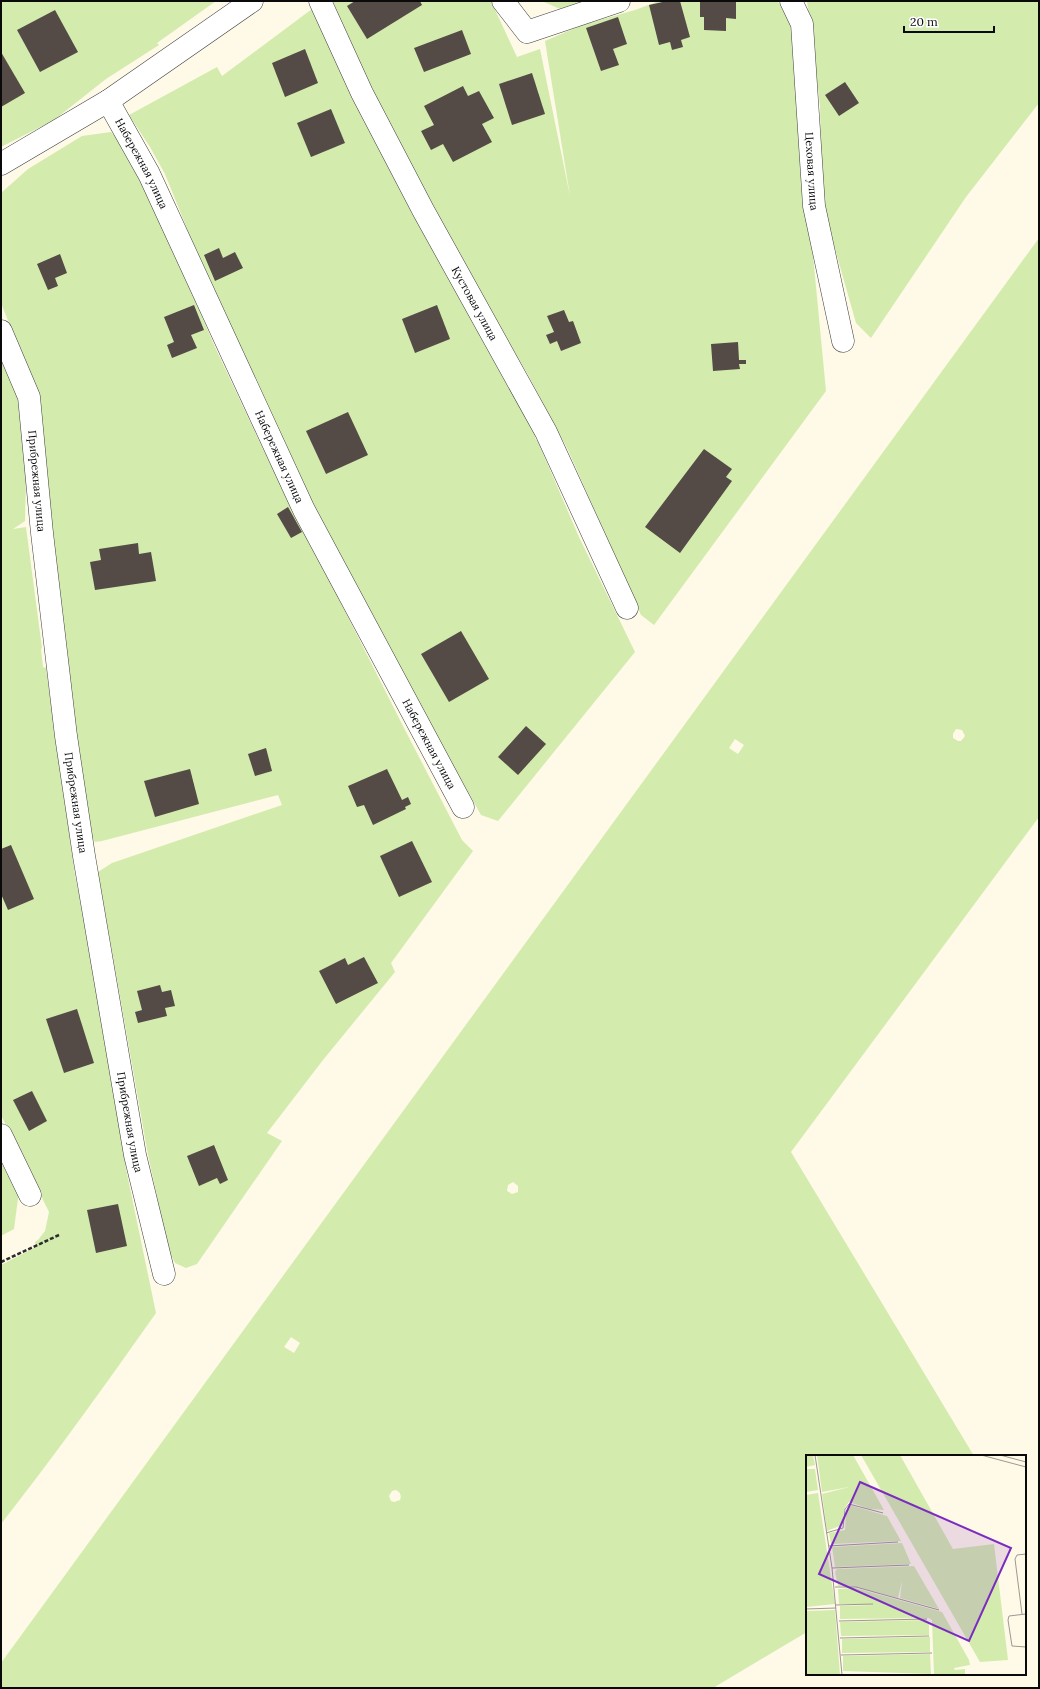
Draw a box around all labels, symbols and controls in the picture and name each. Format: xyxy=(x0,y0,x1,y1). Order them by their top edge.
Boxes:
scale bar xyxy=(904,8,994,34)
text: 20 m xyxy=(910,14,938,29)
street label: Набережная улица xyxy=(112,116,171,211)
street label: Цеховая улица xyxy=(802,132,822,212)
street label: Кустовая улица xyxy=(449,264,501,343)
street label: Набережная улица xyxy=(252,408,307,505)
street label: Прибрежная улица xyxy=(25,429,49,533)
street label: Набережная улица xyxy=(399,696,459,792)
street label: Прибрежная улица xyxy=(61,751,91,854)
street label: Прибрежная улица xyxy=(114,1071,146,1174)
inset map xyxy=(806,1455,1026,1675)

